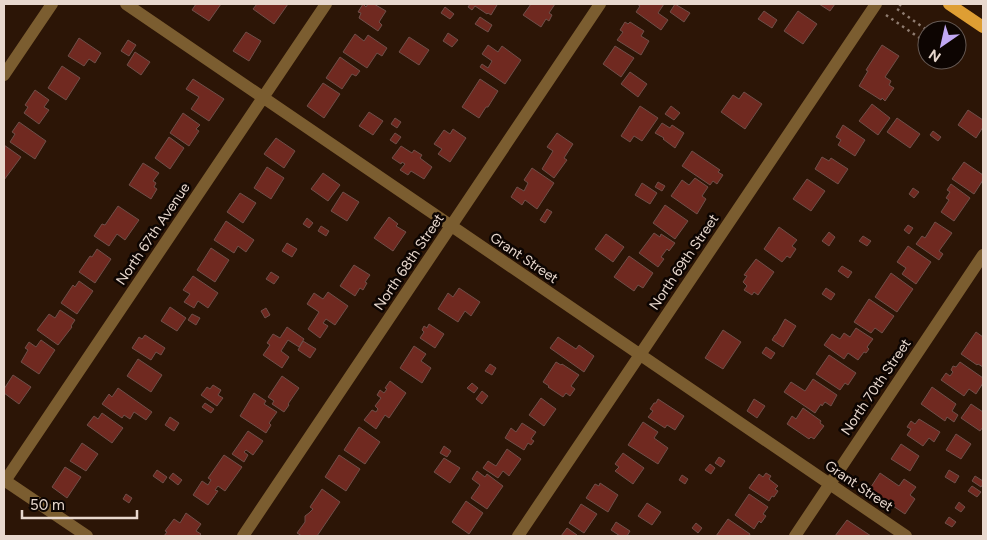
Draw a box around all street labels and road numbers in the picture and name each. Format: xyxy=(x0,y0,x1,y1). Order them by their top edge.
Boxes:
street label: North 67th Avenue xyxy=(113,179,194,288)
street label: North 68th Street xyxy=(370,211,448,313)
street label: North 69th Street xyxy=(646,211,722,313)
street label: Grant Street xyxy=(487,229,561,287)
street label: North 70th Street xyxy=(837,336,915,438)
street label: Grant Street xyxy=(822,457,896,515)

